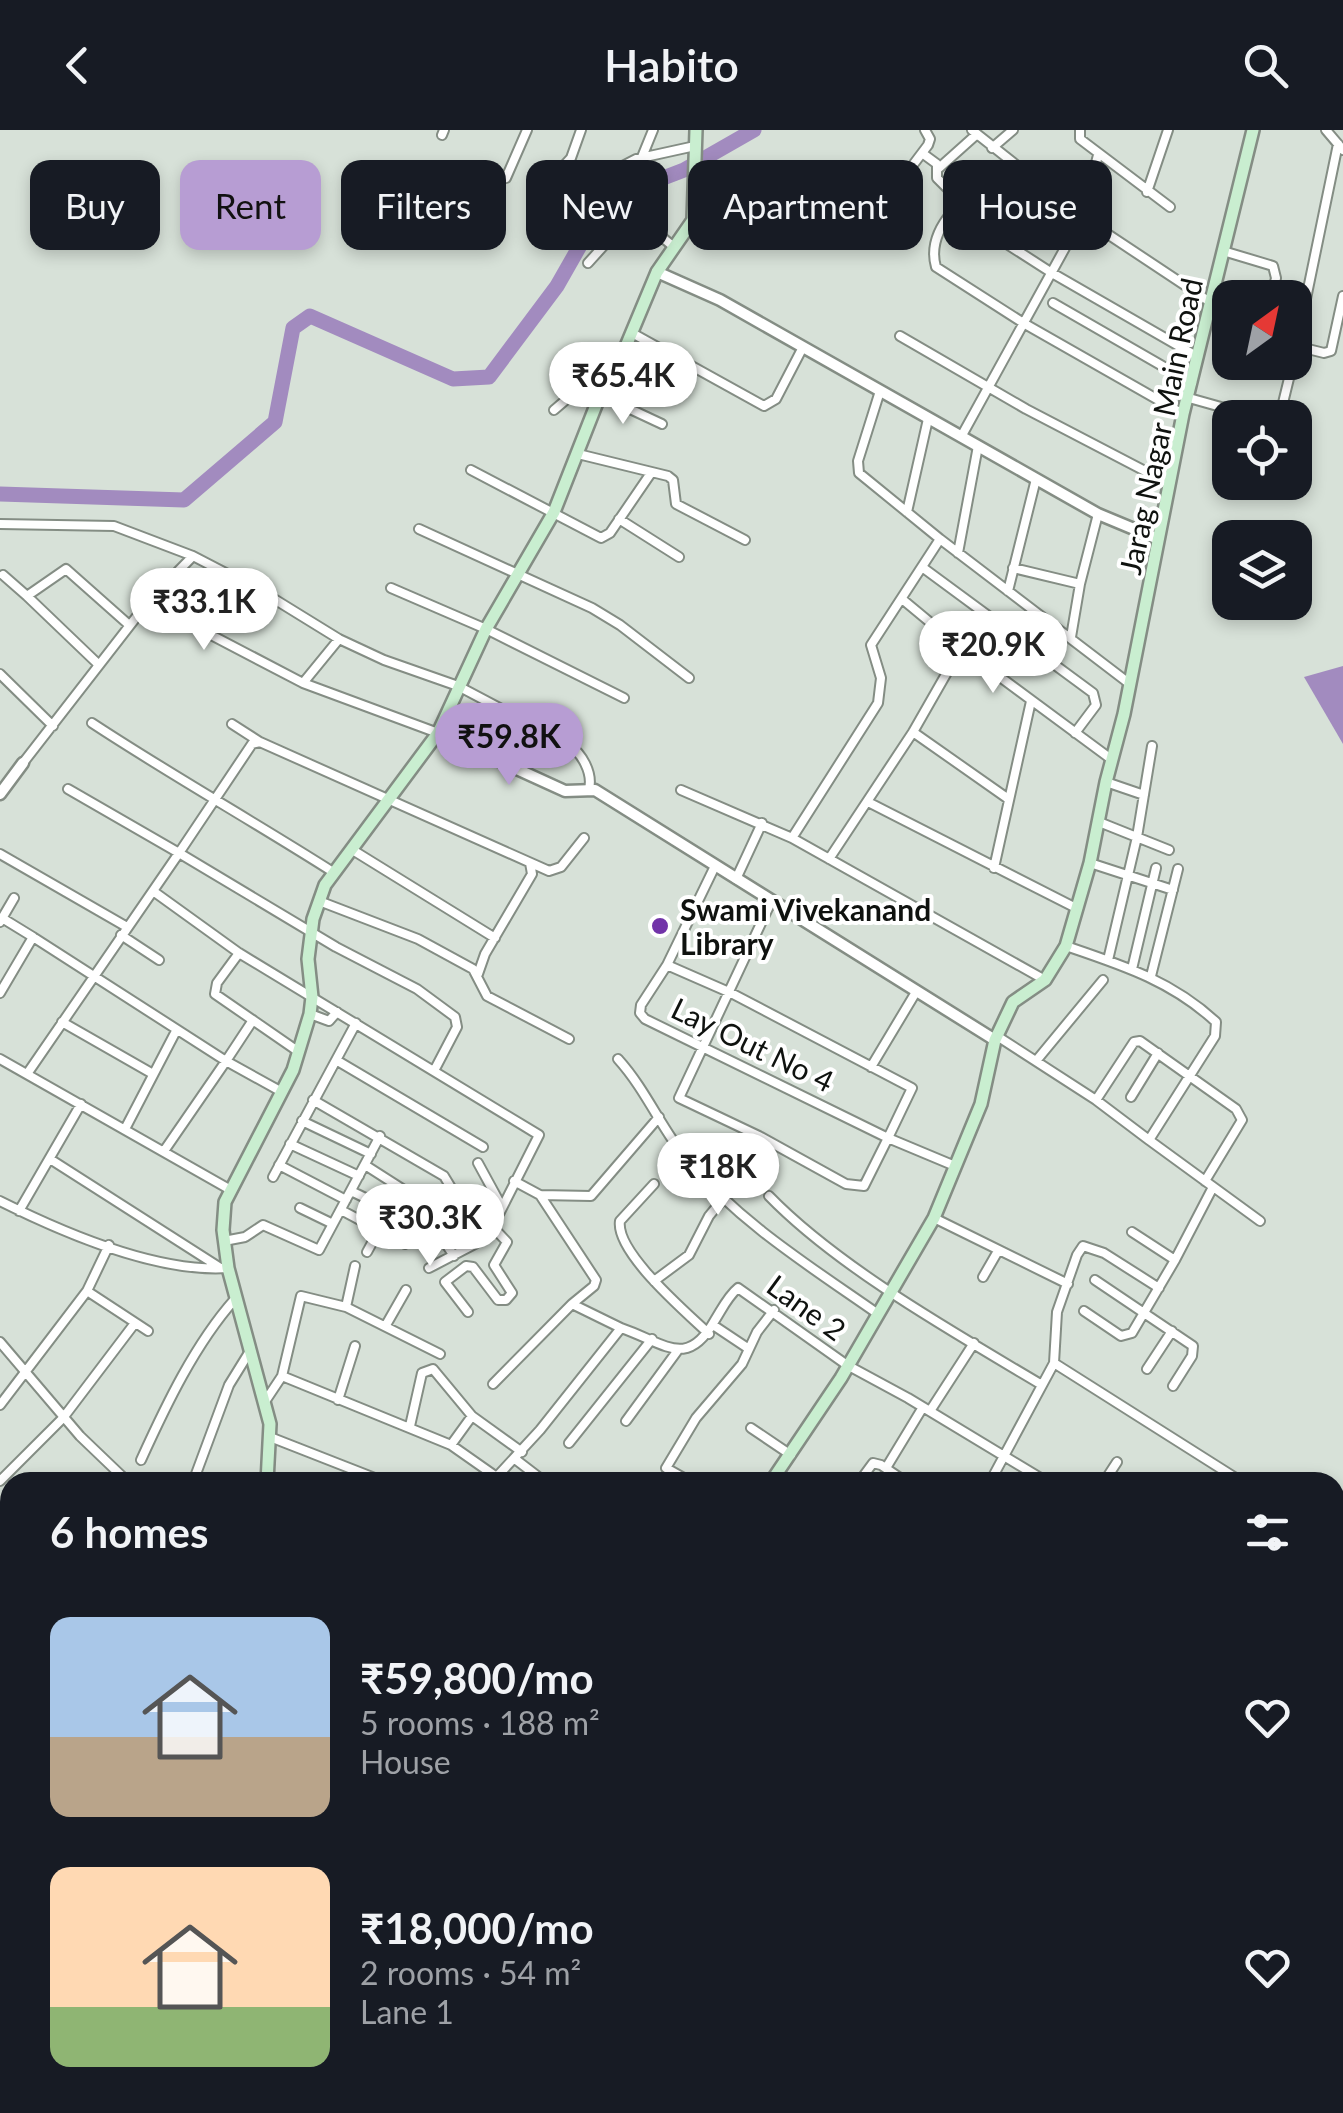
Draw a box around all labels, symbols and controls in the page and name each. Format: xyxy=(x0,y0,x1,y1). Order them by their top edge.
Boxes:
icon: back xyxy=(50,38,105,93)
text: Habito xyxy=(604,38,739,92)
icon: search xyxy=(1238,38,1293,93)
chip: Buy xyxy=(30,160,160,250)
chip: Rent xyxy=(180,160,321,250)
chip: Filters xyxy=(341,160,506,250)
chip: New xyxy=(526,160,668,250)
chip: Apartment xyxy=(688,160,923,250)
chip: House xyxy=(943,160,1112,250)
street label: Jarag Nagar Main Road xyxy=(1111,274,1209,578)
north arrow xyxy=(1212,280,1312,380)
map controls xyxy=(1212,280,1312,620)
pin: ₹65.4K xyxy=(542,342,704,427)
text: ₹65.4K xyxy=(571,355,675,394)
button: locate xyxy=(1212,400,1312,500)
button: layers xyxy=(1212,520,1312,620)
pin: ₹33.1K xyxy=(123,568,285,653)
text: ₹33.1K xyxy=(152,581,256,620)
pin: ₹20.9K xyxy=(912,611,1074,696)
text: ₹20.9K xyxy=(941,624,1045,663)
pin: ₹59.8K xyxy=(428,703,590,788)
text: ₹59.8K xyxy=(457,716,561,755)
place label: Swami Vivekanand Library xyxy=(680,891,931,961)
marker: Swami Vivekanand Library xyxy=(649,915,671,937)
street label: Lay Out No 4 xyxy=(666,989,840,1099)
pin: ₹18K xyxy=(659,1133,777,1218)
text: ₹18K xyxy=(679,1146,757,1185)
pin: ₹30.3K xyxy=(349,1184,511,1269)
text: ₹30.3K xyxy=(378,1197,482,1236)
street label: Lane 2 xyxy=(761,1267,853,1347)
icon: filters xyxy=(1240,1505,1295,1560)
text: 6 homes xyxy=(50,1507,208,1557)
text: ₹59,800/mo xyxy=(360,1653,594,1703)
icon: home xyxy=(130,1657,250,1777)
icon: heart xyxy=(1240,1690,1295,1745)
text: 5 rooms · 188 m² xyxy=(360,1703,600,1742)
text: House xyxy=(360,1742,451,1781)
text: ₹18,000/mo xyxy=(360,1903,594,1953)
icon: home xyxy=(130,1907,250,2027)
icon: heart xyxy=(1240,1940,1295,1995)
text: 2 rooms · 54 m² xyxy=(360,1953,581,1992)
text: Lane 1 xyxy=(360,1992,454,2031)

